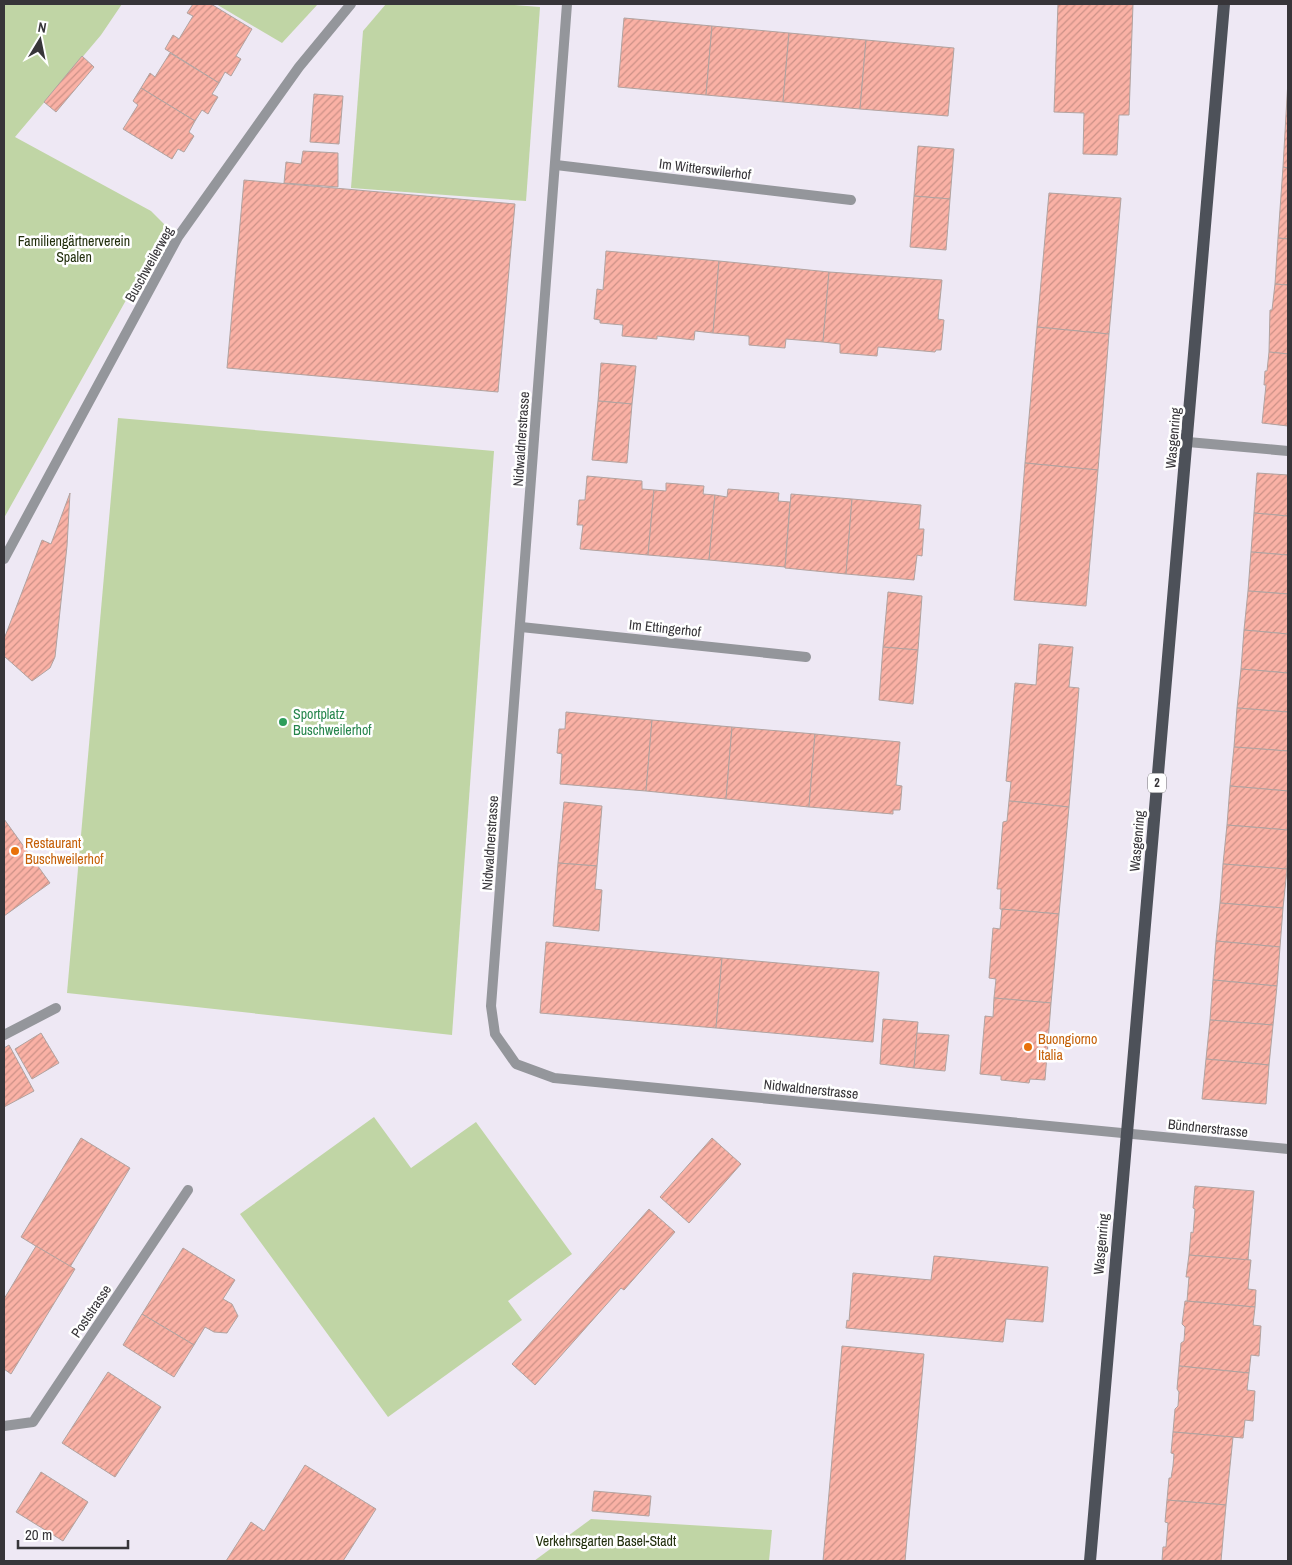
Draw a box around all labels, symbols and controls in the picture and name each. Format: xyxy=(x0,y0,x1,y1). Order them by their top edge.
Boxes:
north arrow xyxy=(15,15,65,65)
text: N xyxy=(37,18,48,37)
street label: Im Witterswilerhof xyxy=(658,154,753,184)
street label: Buschweilerweg xyxy=(121,223,177,305)
park label: Familiengärtnerverein Spalen xyxy=(18,232,130,266)
street label: Nidwaldnerstrasse xyxy=(509,391,533,487)
street label: Wasgenring xyxy=(1161,406,1185,469)
street label: Im Ettingerhof xyxy=(628,615,703,641)
place label: Sportplatz Buschweilerhof xyxy=(293,705,372,739)
marker: Sportplatz Buschweilerhof xyxy=(277,716,289,728)
road number: 2 xyxy=(1148,774,1166,792)
street label: Nidwaldnerstrasse xyxy=(478,795,502,891)
street label: Wasgenring xyxy=(1125,809,1149,872)
place label: Restaurant Buschweilerhof xyxy=(25,834,104,868)
marker: Restaurant Buschweilerhof xyxy=(9,845,21,857)
place label: Buongiorno Italia xyxy=(1038,1030,1097,1064)
marker: Buongiorno Italia xyxy=(1022,1041,1034,1053)
street label: Nidwaldnerstrasse xyxy=(763,1075,859,1103)
street label: Bündnerstrasse xyxy=(1167,1115,1249,1141)
street label: Wasgenring xyxy=(1089,1212,1113,1275)
street label: Poststrasse xyxy=(67,1281,115,1341)
scale bar xyxy=(18,1518,128,1550)
text: 20 m xyxy=(25,1524,52,1545)
park label: Verkehrsgarten Basel-Stadt xyxy=(536,1532,676,1550)

